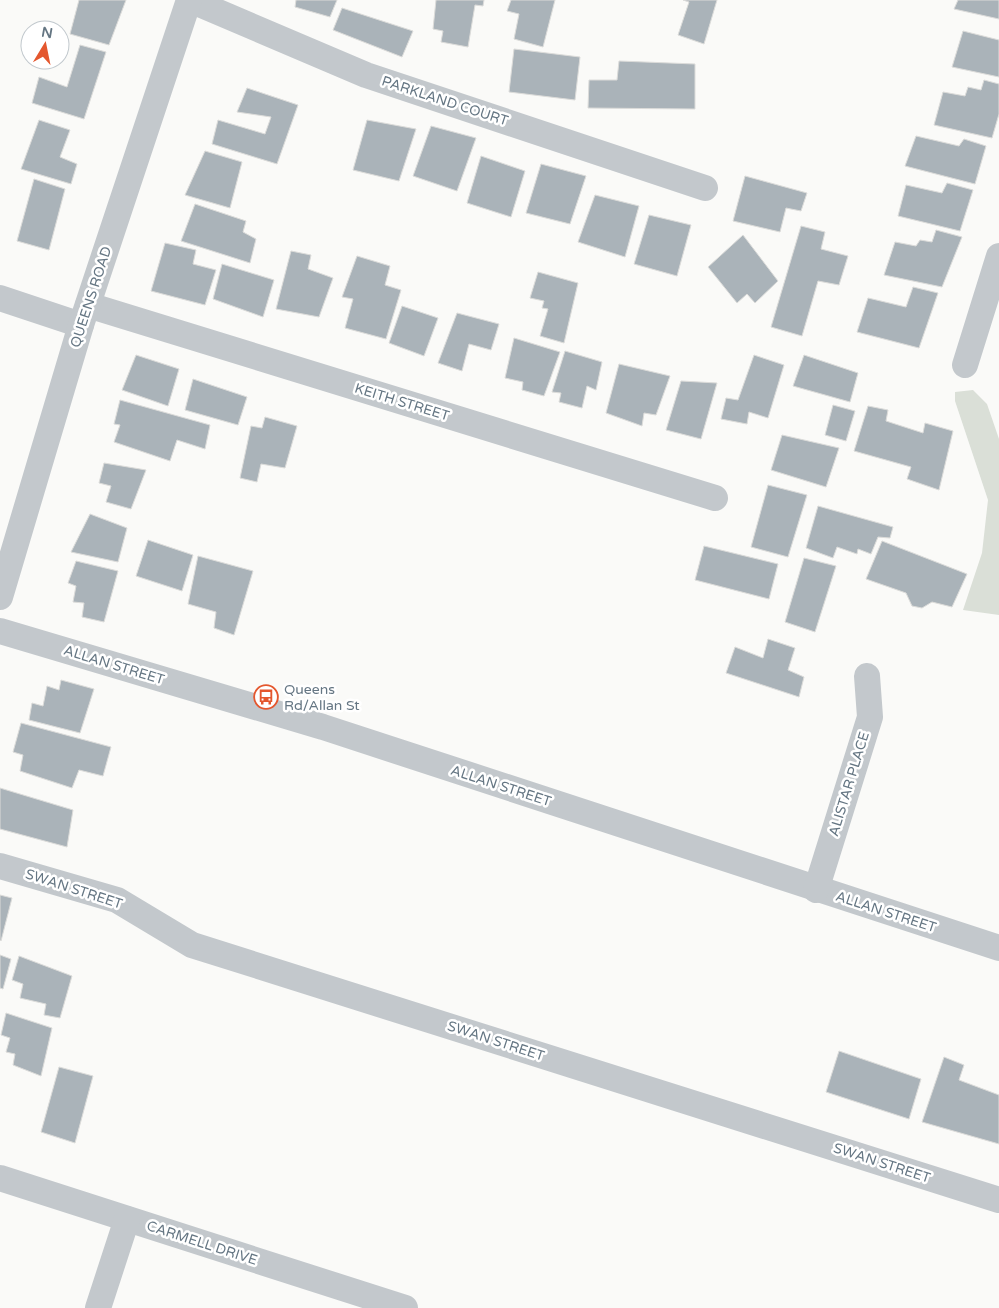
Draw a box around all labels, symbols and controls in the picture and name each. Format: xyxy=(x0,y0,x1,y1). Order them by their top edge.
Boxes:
north arrow xyxy=(20,20,70,70)
text: N xyxy=(40,23,54,42)
street label: PARKLAND COURT xyxy=(380,72,511,130)
street label: QUEENS ROAD xyxy=(67,244,115,350)
street label: KEITH STREET xyxy=(353,380,452,425)
street label: ALLAN STREET xyxy=(61,642,167,689)
place label: Queens Rd/Allan St xyxy=(284,681,360,714)
bus stop icon: Queens Rd/Allan St xyxy=(253,684,279,710)
street label: ALISTAR PLACE xyxy=(825,730,873,838)
street label: ALLAN STREET xyxy=(449,762,554,810)
street label: SWAN STREET xyxy=(23,865,125,913)
street label: ALLAN STREET xyxy=(834,888,939,936)
street label: SWAN STREET xyxy=(445,1017,547,1065)
street label: SWAN STREET xyxy=(831,1139,933,1187)
street label: CARMELL DRIVE xyxy=(144,1217,260,1269)

